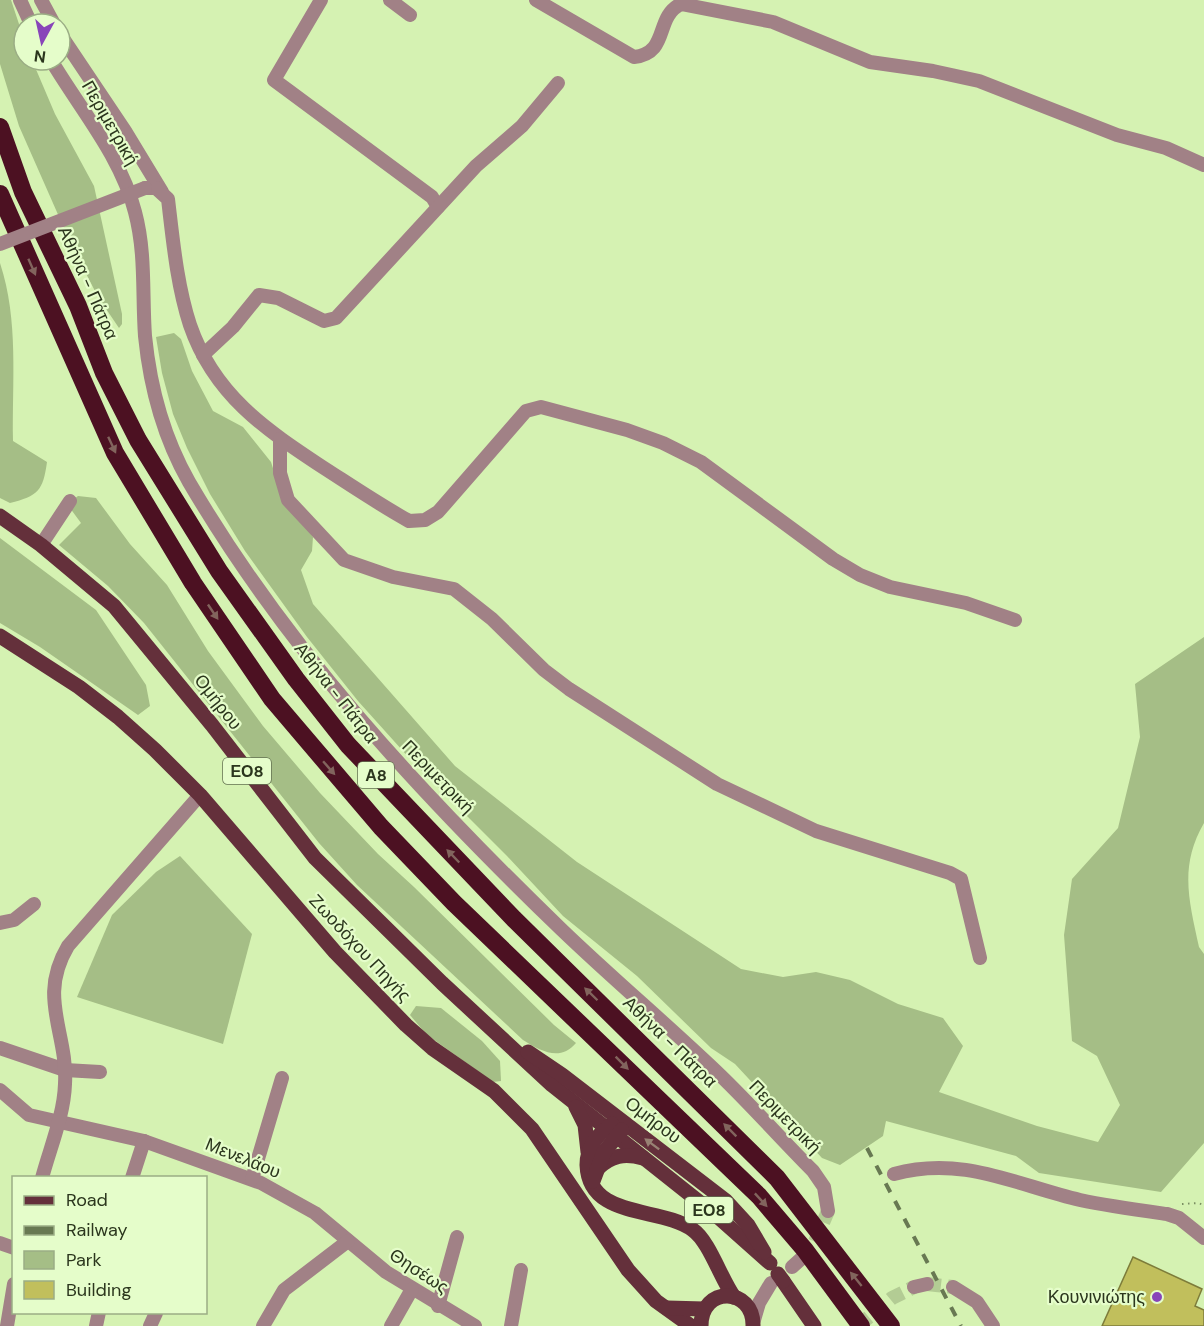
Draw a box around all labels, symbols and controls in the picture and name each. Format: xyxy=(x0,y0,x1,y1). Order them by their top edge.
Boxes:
north arrow xyxy=(12,12,72,72)
text: N xyxy=(33,45,47,68)
street label: Περιμετρική xyxy=(76,76,144,170)
street label: Αθήνα - Πάτρα xyxy=(52,222,124,344)
one-way arrow xyxy=(28,259,37,276)
one-way arrow xyxy=(107,437,116,454)
one-way arrow xyxy=(207,603,219,619)
street label: Αθήνα - Πάτρα xyxy=(289,638,383,748)
street label: Ομήρου xyxy=(189,669,247,735)
street label: Περιμετρική xyxy=(397,735,479,819)
road number: ΕΟ8 xyxy=(223,758,271,784)
one-way arrow xyxy=(322,760,335,775)
road number: Α8 xyxy=(358,762,394,788)
one-way arrow xyxy=(447,849,461,863)
street label: Ζωοδόχου Πηγής xyxy=(304,889,416,1007)
one-way arrow xyxy=(584,988,598,1002)
street label: Αθήνα - Πάτρα xyxy=(618,991,722,1093)
one-way arrow xyxy=(614,1056,629,1070)
street label: Περιμετρική xyxy=(744,1075,826,1159)
street label: Ομήρου xyxy=(620,1091,686,1149)
one-way arrow xyxy=(724,1124,738,1138)
street label: Μενελάου xyxy=(202,1132,284,1184)
one-way arrow xyxy=(644,1137,660,1150)
legend xyxy=(12,1176,207,1314)
text: Road xyxy=(66,1188,108,1212)
one-way arrow xyxy=(754,1192,768,1207)
road number: ΕΟ8 xyxy=(685,1197,733,1223)
text: Railway xyxy=(66,1218,128,1242)
street label: Θησέως xyxy=(385,1243,453,1299)
text: Park xyxy=(66,1248,102,1272)
one-way arrow xyxy=(850,1271,863,1287)
text: Building xyxy=(66,1278,131,1302)
place label: Κουνινιώτης xyxy=(1048,1285,1145,1309)
marker: Κουνινιώτης xyxy=(1150,1290,1164,1304)

